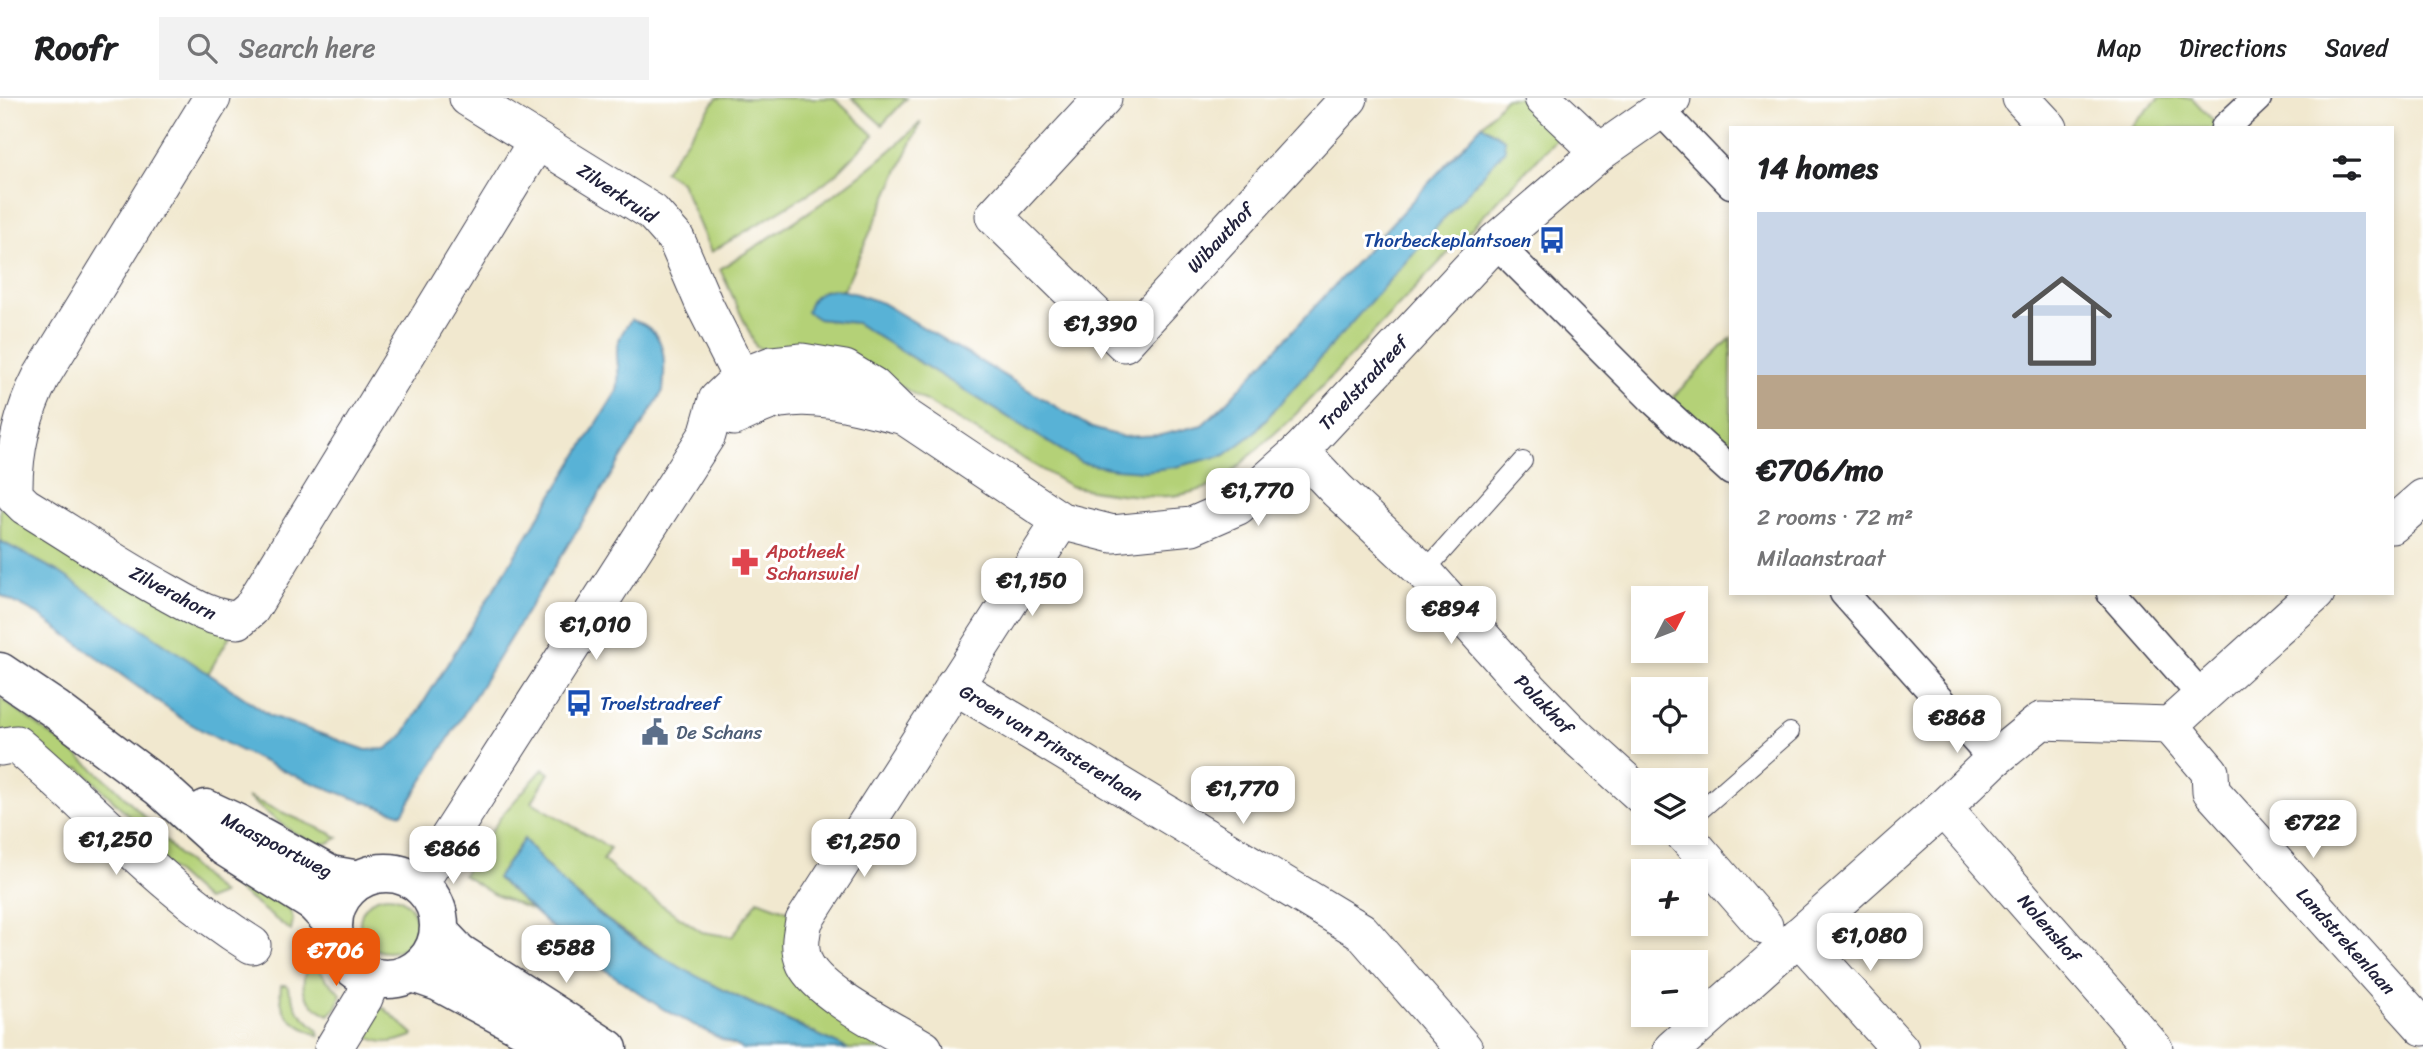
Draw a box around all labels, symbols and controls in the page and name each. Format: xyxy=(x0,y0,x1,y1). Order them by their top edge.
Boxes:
search box xyxy=(159,17,649,80)
text: Roofr xyxy=(35,19,117,77)
text: Search here xyxy=(239,25,376,71)
text: Map xyxy=(2097,27,2141,69)
text: Directions xyxy=(2179,27,2287,69)
text: Saved xyxy=(2325,27,2388,69)
icon: search xyxy=(183,29,221,67)
text: 14 homes xyxy=(1757,141,1878,195)
icon: filters xyxy=(2328,149,2366,187)
street label: Zilverkruid xyxy=(570,154,665,233)
street label: Wibauthof xyxy=(1178,193,1263,281)
place label: Thorbeckeplantsoen xyxy=(1364,224,1531,257)
bus stop icon: Thorbeckeplantsoen xyxy=(1537,225,1567,255)
icon: home xyxy=(1999,258,2125,384)
pin: €1,390 xyxy=(1044,302,1158,361)
text: €1,390 xyxy=(1065,303,1137,344)
street label: Troelstradreef xyxy=(1310,326,1418,438)
text: €706/mo xyxy=(1757,443,1883,497)
pin: €1,770 xyxy=(1201,468,1315,528)
text: €1,770 xyxy=(1222,470,1294,511)
text: 2 rooms · 72 m² xyxy=(1757,497,1913,538)
place label: Apotheek Schanswiel xyxy=(765,535,859,590)
text: Milaanstraat xyxy=(1757,538,1885,579)
pharmacy icon: Apotheek Schanswiel xyxy=(730,547,760,577)
street label: Zilverahorn xyxy=(123,556,223,630)
pin: €1,150 xyxy=(975,559,1089,618)
text: €1,150 xyxy=(997,560,1067,601)
north arrow xyxy=(1631,586,1708,663)
map controls xyxy=(1631,586,1708,1027)
pin: €894 xyxy=(1410,587,1492,646)
text: €894 xyxy=(1422,588,1480,629)
pin: €1,010 xyxy=(539,602,653,662)
text: €1,010 xyxy=(561,604,631,645)
street label: Polakhof xyxy=(1506,666,1583,744)
street label: Groen van Prinstererlaan xyxy=(953,675,1149,811)
button: locate xyxy=(1631,677,1708,754)
place label: Troelstradreef xyxy=(600,687,723,720)
bus stop icon: Troelstradreef xyxy=(564,688,594,718)
pin: €868 xyxy=(1916,696,1998,755)
text: €868 xyxy=(1929,697,1985,738)
place label: De Schans xyxy=(676,716,762,749)
public building icon: De Schans xyxy=(640,717,670,747)
pin: €1,770 xyxy=(1186,766,1300,826)
text: €1,770 xyxy=(1207,768,1279,809)
button: layers xyxy=(1631,768,1708,845)
pin: €722 xyxy=(2272,800,2354,860)
text: €722 xyxy=(2286,802,2340,843)
street label: Maaspoortweg xyxy=(216,803,338,887)
pin: €1,250 xyxy=(59,818,173,877)
text: €1,250 xyxy=(79,819,153,860)
pin: €1,250 xyxy=(807,820,921,879)
text: €1,250 xyxy=(827,821,901,862)
pin: €866 xyxy=(412,826,494,886)
text: €866 xyxy=(425,828,481,869)
button: + xyxy=(1631,859,1708,936)
street label: Landstrekenlaan xyxy=(2288,879,2404,1003)
street label: Nolenshof xyxy=(2009,886,2091,972)
pin: €1,080 xyxy=(1813,914,1927,973)
text: €1,080 xyxy=(1833,915,1907,956)
pin: €588 xyxy=(525,926,607,985)
text: €588 xyxy=(537,927,595,968)
pin: €706 xyxy=(295,928,377,988)
text: €706 xyxy=(308,930,364,971)
button: − xyxy=(1631,950,1708,1027)

